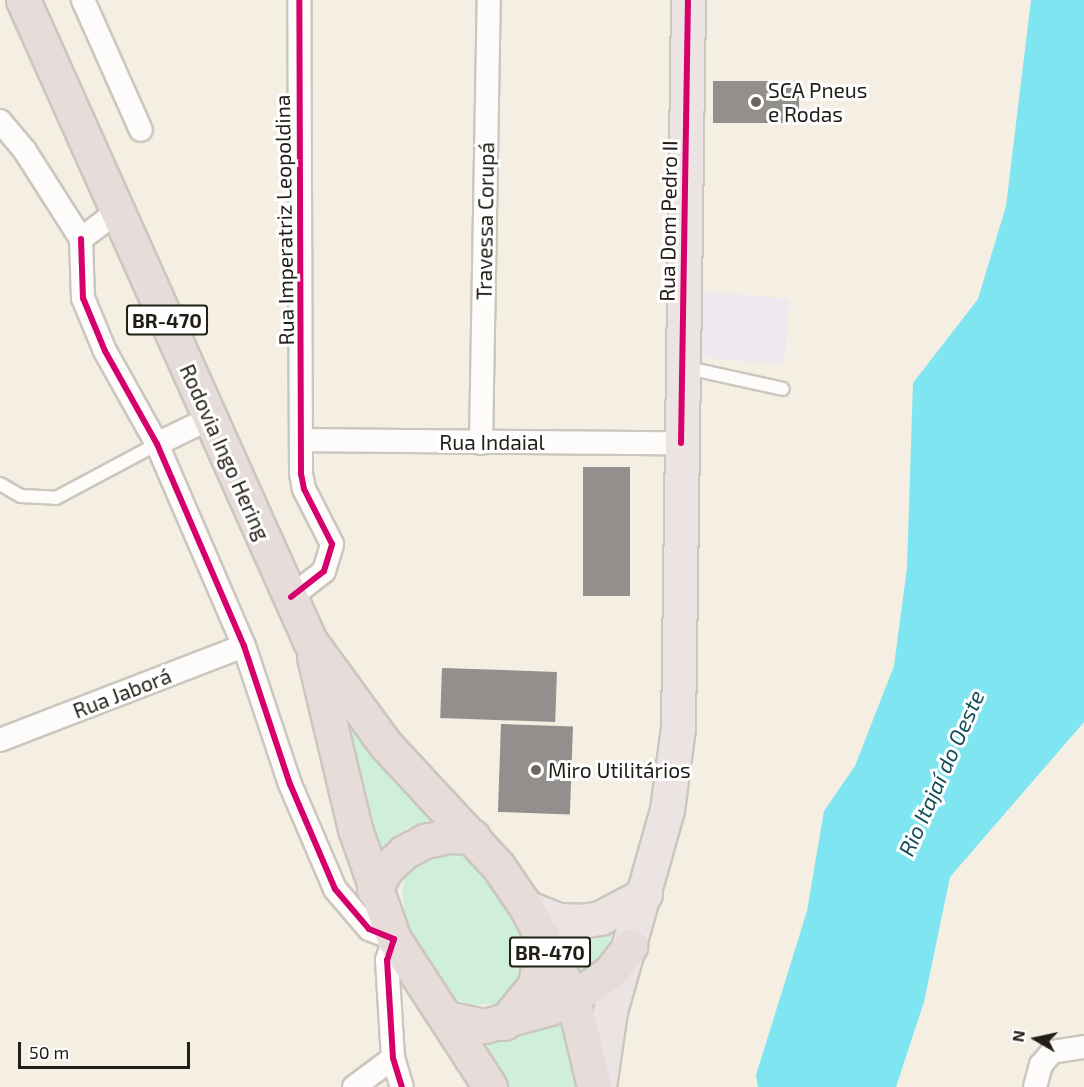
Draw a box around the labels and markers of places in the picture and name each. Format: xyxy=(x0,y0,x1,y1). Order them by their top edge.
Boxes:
place label: SCA Pneus e Rodas xyxy=(768,77,868,127)
marker: SCA Pneus e Rodas xyxy=(749,95,763,109)
place label: Miro Utilitários xyxy=(548,757,691,783)
marker: Miro Utilitários xyxy=(529,763,543,777)

